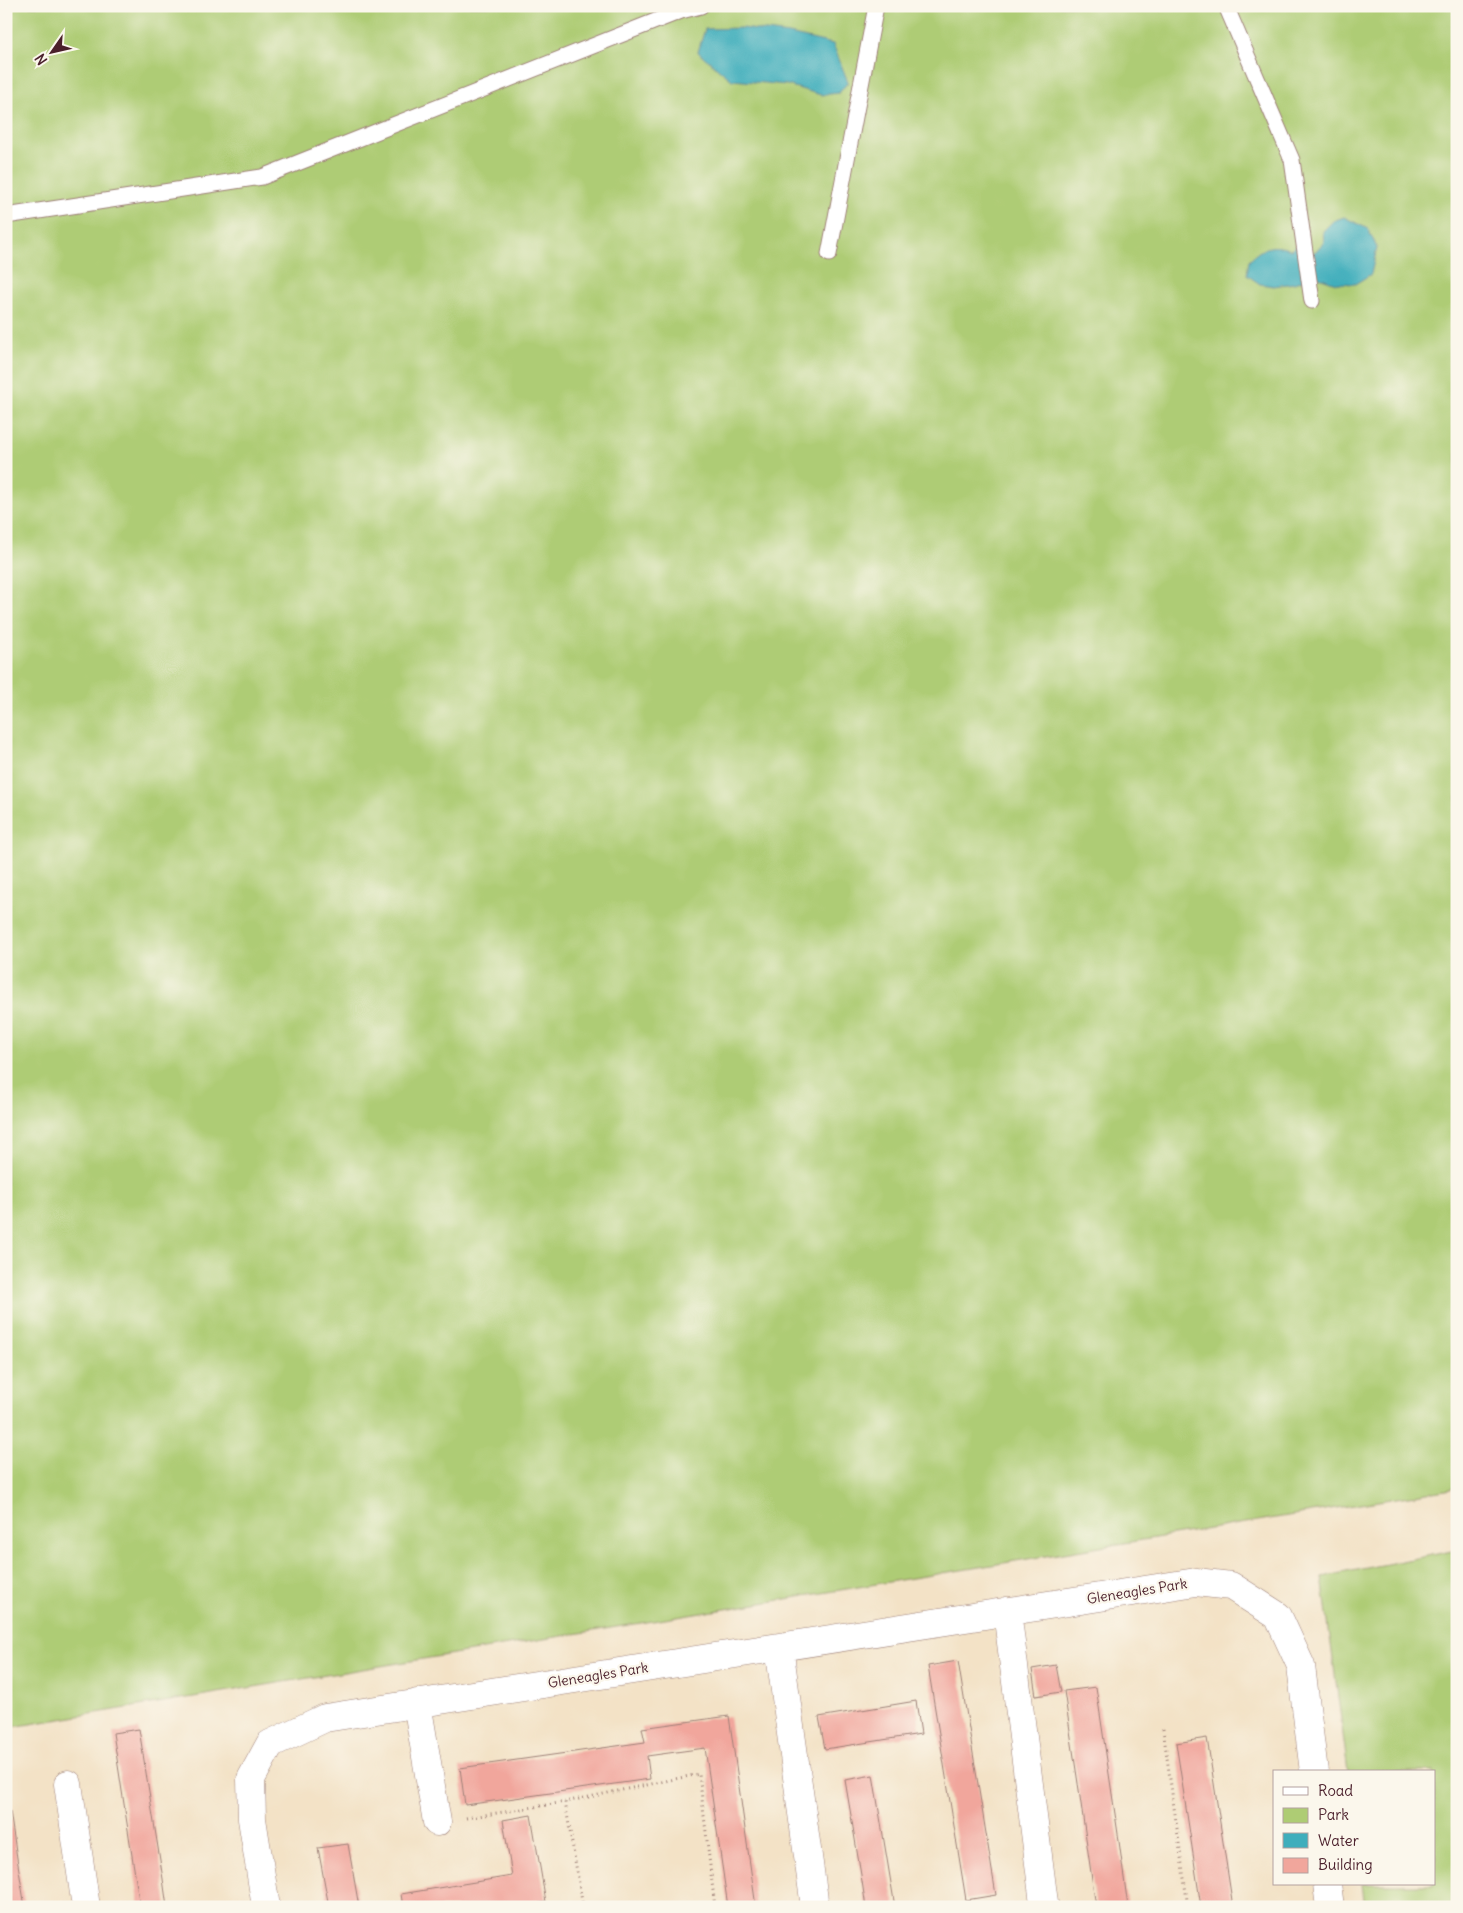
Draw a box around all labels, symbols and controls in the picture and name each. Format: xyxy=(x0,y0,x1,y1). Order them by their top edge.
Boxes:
north arrow xyxy=(28,28,78,78)
text: N xyxy=(31,50,51,68)
street label: Gleneagles Park xyxy=(1085,1574,1189,1608)
street label: Gleneagles Park xyxy=(546,1658,650,1692)
legend xyxy=(1273,1770,1436,1886)
text: Road xyxy=(1318,1781,1353,1800)
text: Park xyxy=(1318,1805,1349,1824)
text: Water xyxy=(1318,1831,1359,1850)
text: Building xyxy=(1318,1855,1373,1874)

